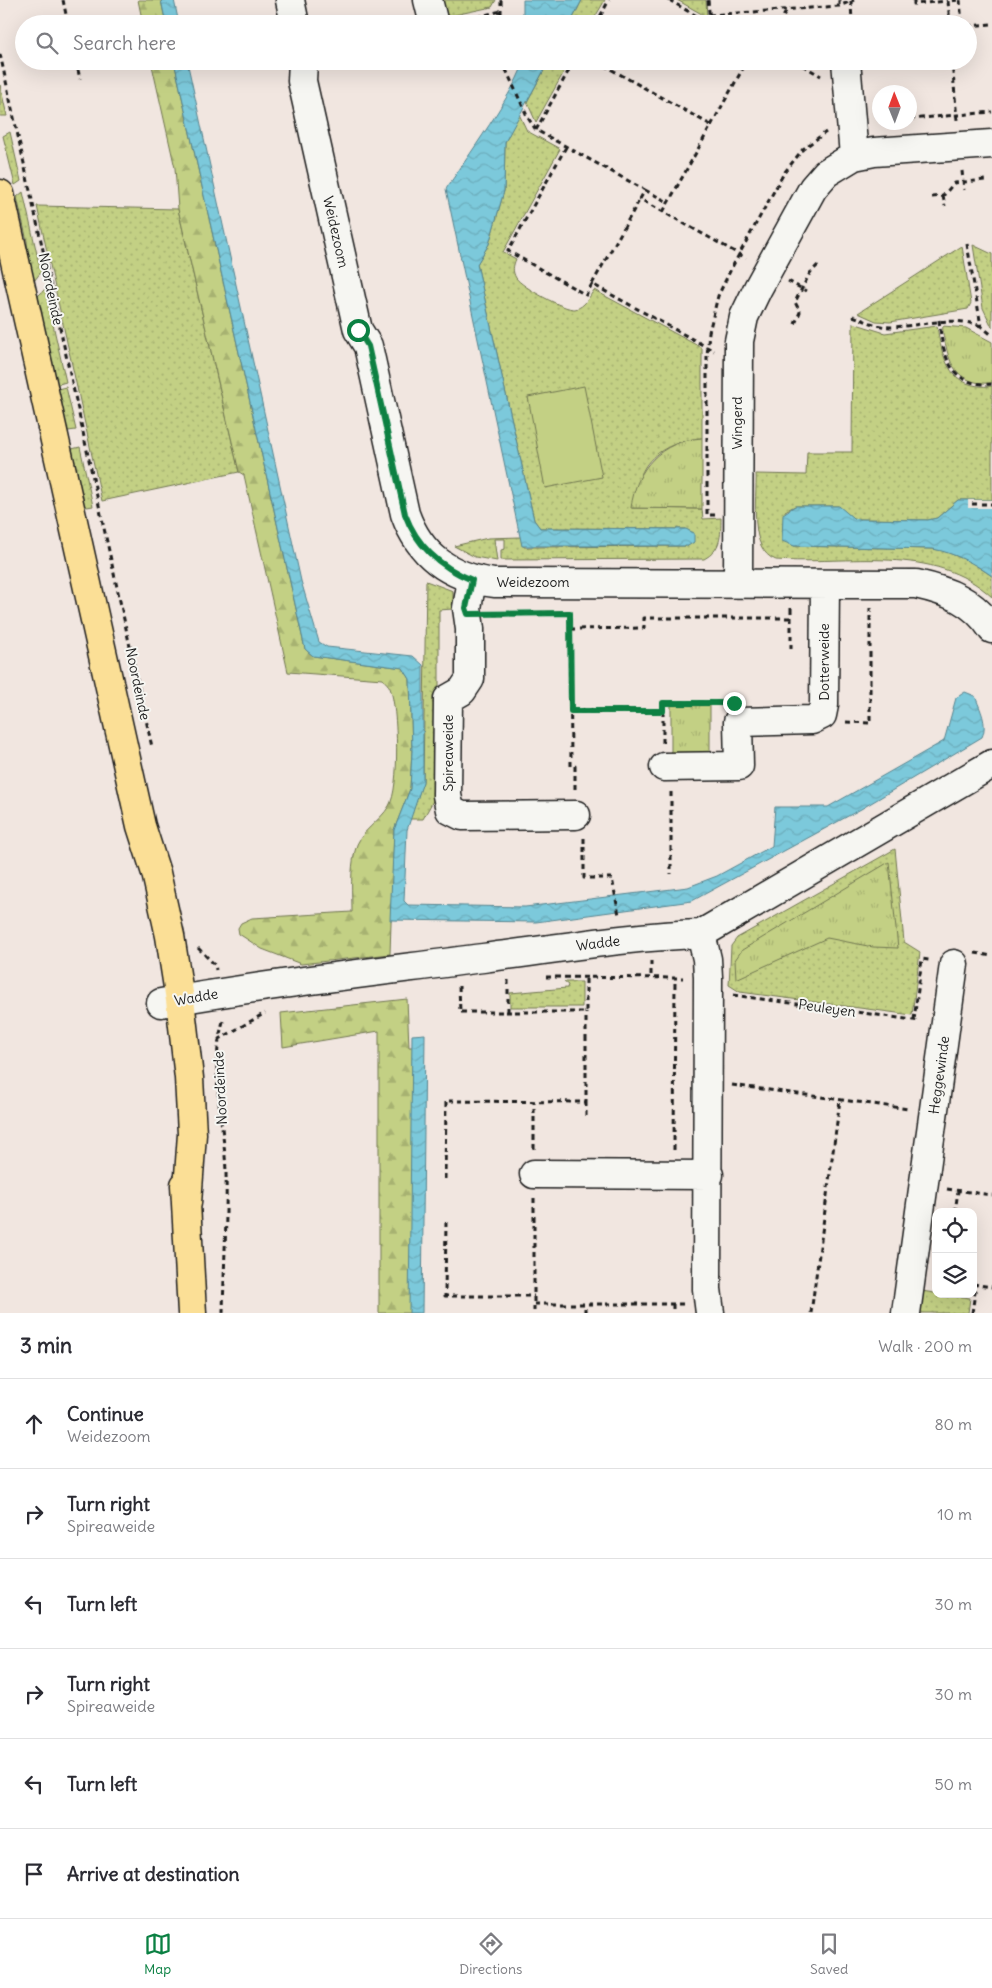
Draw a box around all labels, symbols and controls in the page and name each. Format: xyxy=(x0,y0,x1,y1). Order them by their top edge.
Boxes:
search box xyxy=(15,15,977,70)
icon: search xyxy=(33,29,61,57)
text: Search here xyxy=(73,31,176,55)
north arrow xyxy=(872,85,917,130)
street label: Weidezoom xyxy=(319,194,353,270)
street label: Noordeinde xyxy=(35,251,67,327)
route start xyxy=(347,319,370,342)
street label: Wingerd xyxy=(728,396,746,450)
street label: Weidezoom xyxy=(496,573,570,591)
street label: Dotterweide xyxy=(815,623,833,701)
street label: Noordeinde xyxy=(122,646,154,722)
route end xyxy=(723,692,746,715)
street label: Spireaweide xyxy=(439,714,457,792)
street label: Wadde xyxy=(575,931,621,955)
street label: Wadde xyxy=(173,984,219,1010)
street label: Peuleyen xyxy=(797,995,857,1021)
street label: Heggewinde xyxy=(925,1035,953,1115)
street label: Noordeinde xyxy=(209,1051,231,1125)
map controls xyxy=(932,1208,977,1298)
button: locate xyxy=(932,1208,977,1253)
button: layers xyxy=(932,1253,977,1298)
text: 3 min xyxy=(20,1332,72,1359)
text: Walk · 200 m xyxy=(878,1336,972,1356)
text: Continue xyxy=(67,1402,144,1426)
icon: ahead xyxy=(20,1410,48,1438)
text: 80 m xyxy=(934,1414,972,1434)
text: Weidezoom xyxy=(67,1426,151,1446)
text: Turn right xyxy=(67,1492,150,1516)
icon: right xyxy=(20,1500,48,1528)
text: 10 m xyxy=(937,1504,972,1524)
text: Spireaweide xyxy=(67,1516,155,1536)
icon: left xyxy=(20,1590,48,1618)
text: Turn left xyxy=(67,1592,137,1616)
text: 30 m xyxy=(935,1594,972,1614)
text: Turn right xyxy=(67,1672,150,1696)
icon: right xyxy=(20,1680,48,1708)
text: 30 m xyxy=(935,1684,972,1704)
text: Spireaweide xyxy=(67,1696,155,1716)
icon: left xyxy=(20,1770,48,1798)
text: Turn left xyxy=(67,1772,137,1796)
text: 50 m xyxy=(934,1774,972,1794)
icon: arrive xyxy=(20,1860,48,1888)
text: Arrive at destination xyxy=(67,1862,240,1886)
tab: Map xyxy=(144,1930,172,1978)
tab: Directions xyxy=(459,1930,522,1978)
tab: Saved xyxy=(810,1930,848,1978)

